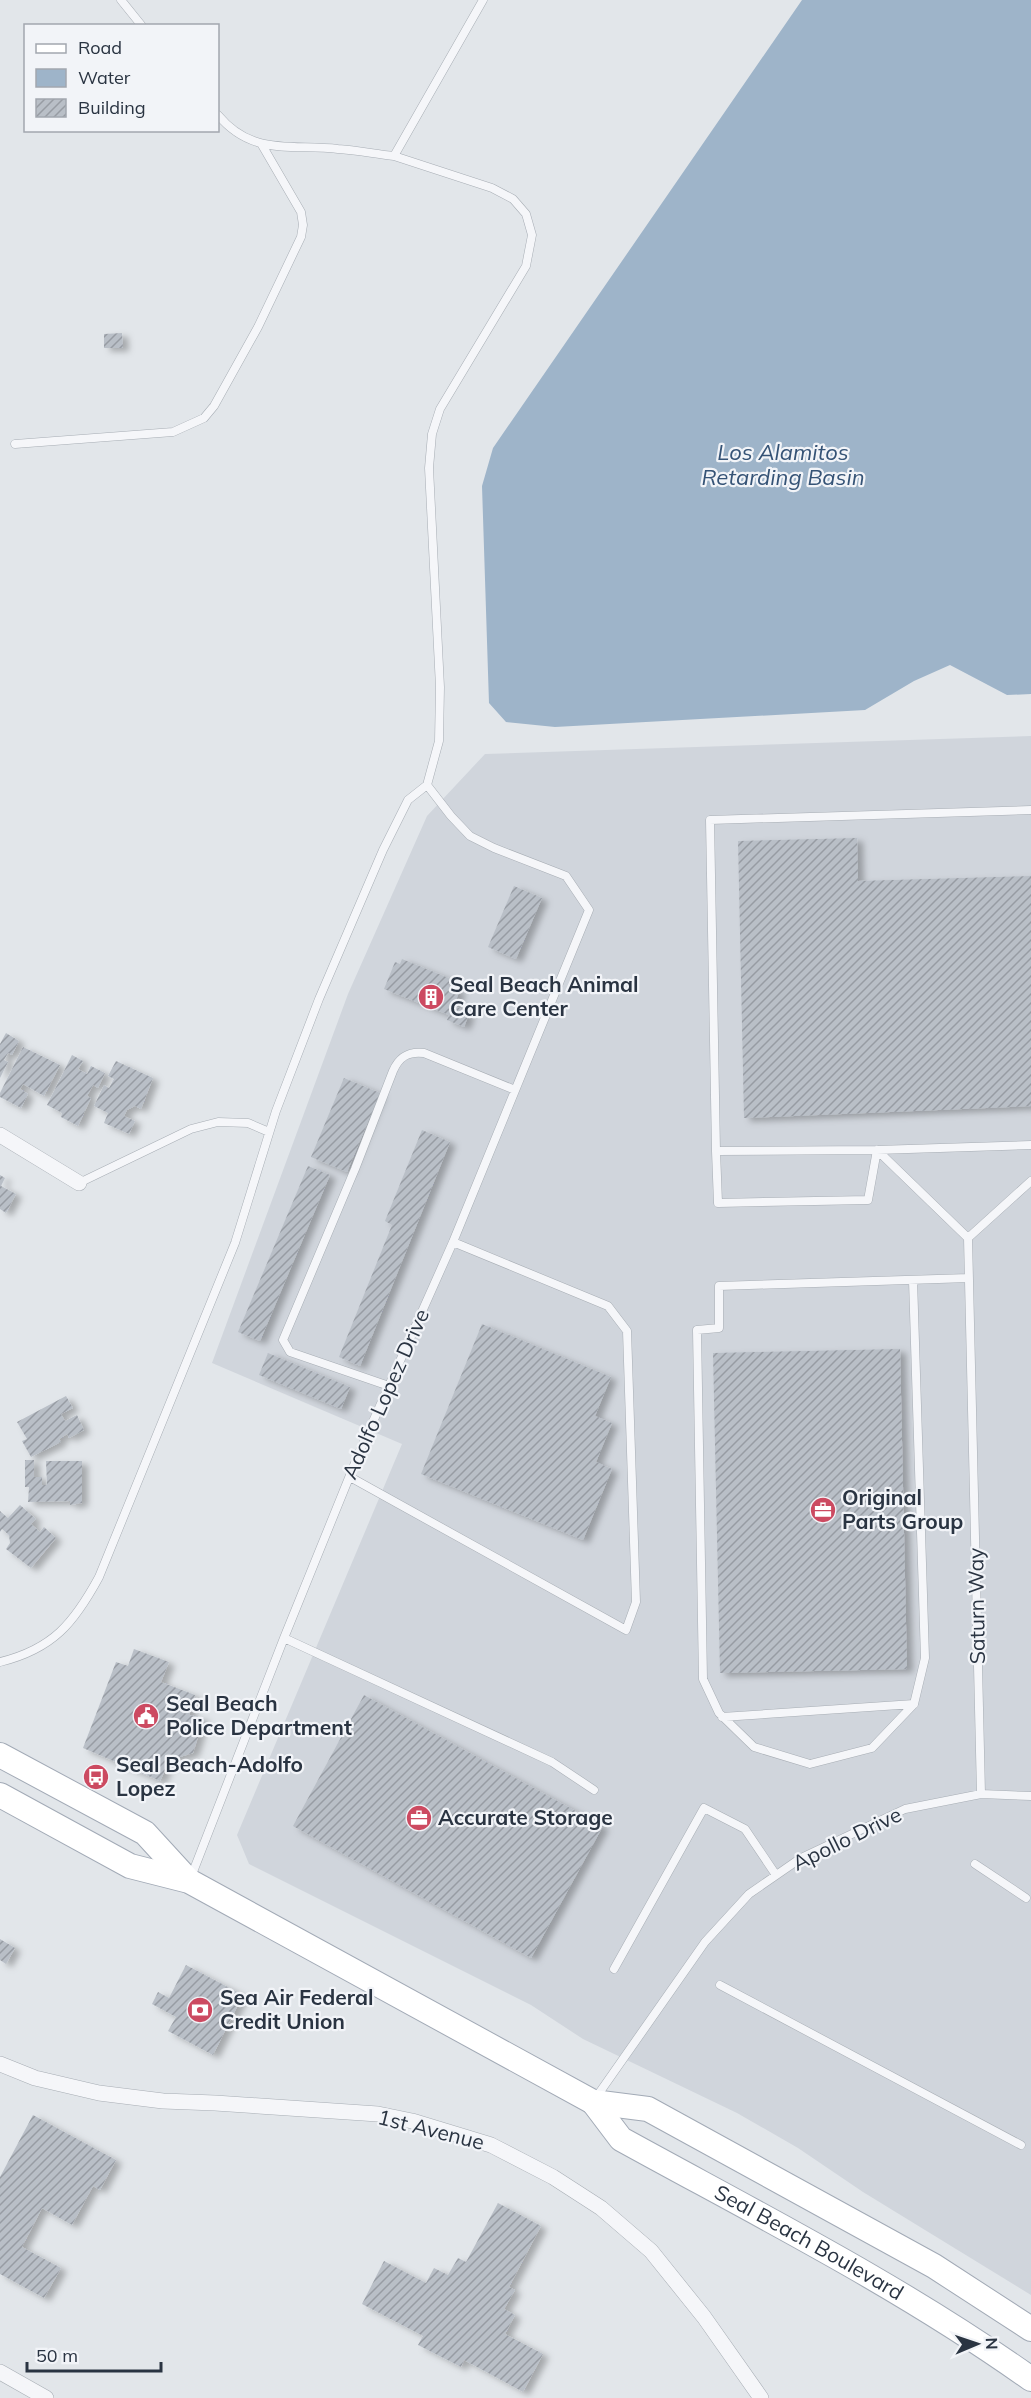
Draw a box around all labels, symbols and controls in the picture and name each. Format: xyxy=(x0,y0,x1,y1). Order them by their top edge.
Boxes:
legend xyxy=(24,24,219,132)
text: Road xyxy=(78,36,122,59)
text: Water xyxy=(78,66,131,89)
text: Building xyxy=(78,96,146,119)
water label: Los Alamitos Retarding Basin xyxy=(701,438,865,491)
place label: Seal Beach Animal Care Center xyxy=(450,971,639,1021)
building icon: Seal Beach Animal Care Center xyxy=(416,982,446,1012)
street label: Adolfo Lopez Drive xyxy=(336,1304,434,1483)
place label: Original Parts Group xyxy=(842,1484,963,1534)
office icon: Original Parts Group xyxy=(808,1495,838,1525)
street label: Saturn Way xyxy=(962,1548,990,1664)
place label: Seal Beach Police Department xyxy=(166,1690,352,1740)
public building icon: Seal Beach Police Department xyxy=(131,1701,161,1731)
place label: Seal Beach-Adolfo Lopez xyxy=(116,1751,303,1801)
bus stop icon: Seal Beach-Adolfo Lopez xyxy=(81,1762,111,1792)
street label: Apollo Drive xyxy=(788,1801,905,1876)
office icon: Accurate Storage xyxy=(404,1803,434,1833)
place label: Accurate Storage xyxy=(438,1804,613,1830)
place label: Sea Air Federal Credit Union xyxy=(220,1984,373,2034)
bank icon: Sea Air Federal Credit Union xyxy=(185,1995,215,2025)
street label: 1st Avenue xyxy=(375,2103,487,2155)
street label: Seal Beach Boulevard xyxy=(710,2178,909,2305)
north arrow xyxy=(947,2314,1007,2374)
scale bar xyxy=(27,2335,160,2373)
text: N xyxy=(982,2337,1002,2350)
text: 50 m xyxy=(36,2344,78,2367)

